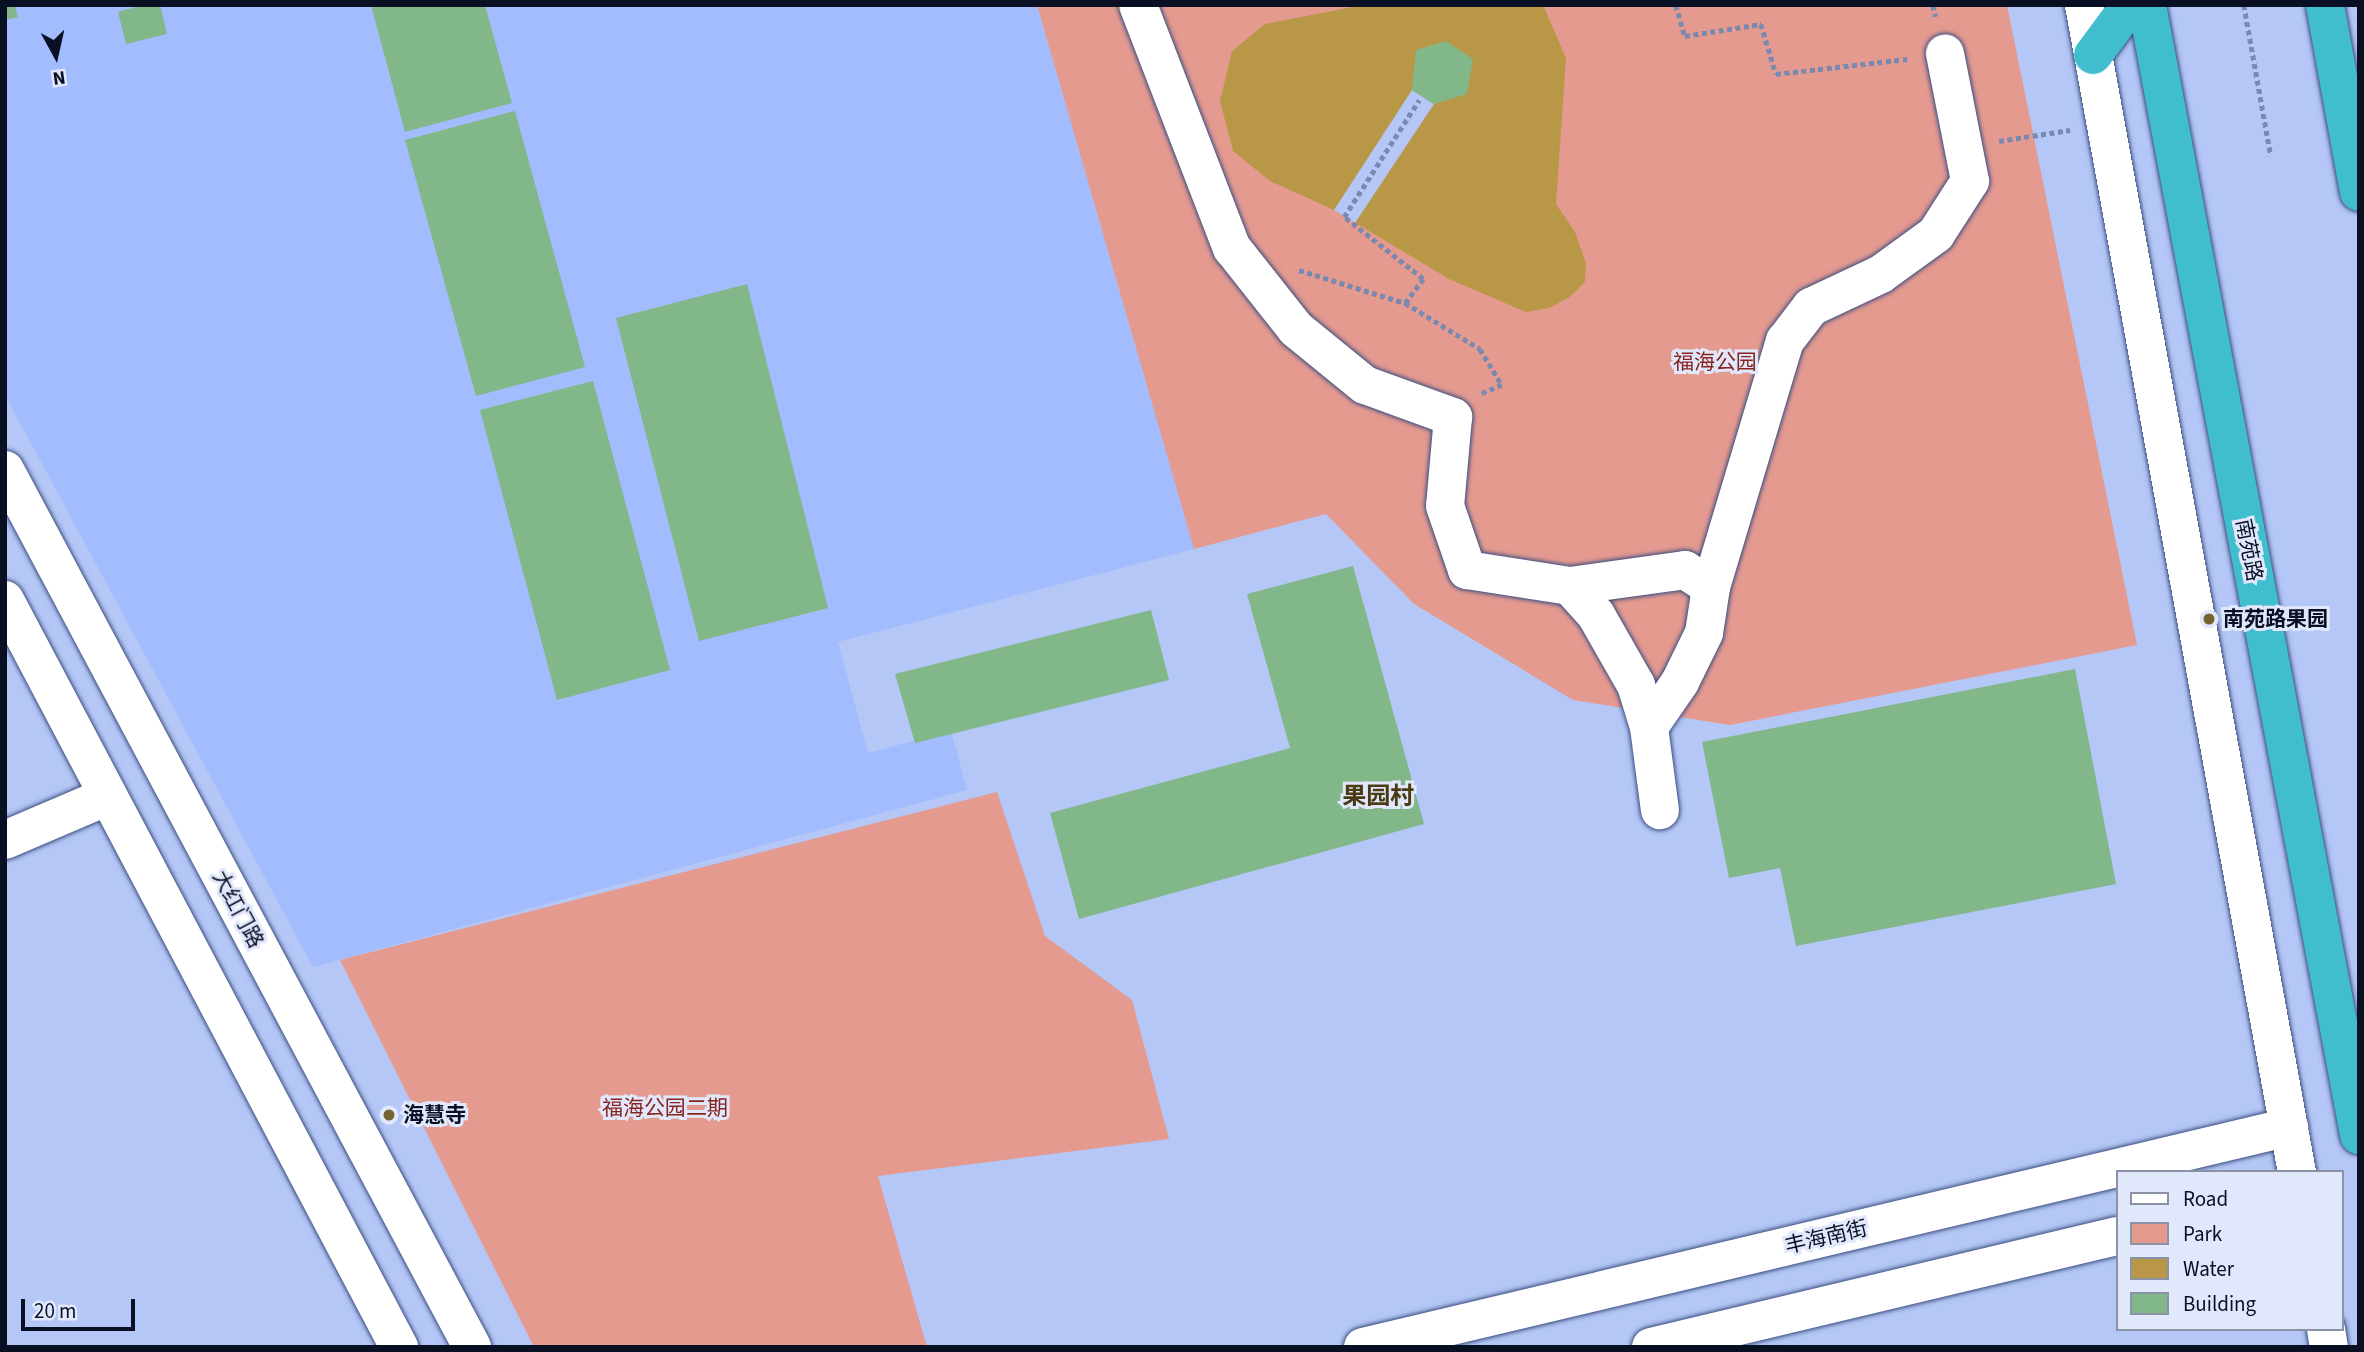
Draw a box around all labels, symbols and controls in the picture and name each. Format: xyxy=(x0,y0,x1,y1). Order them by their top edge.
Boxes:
north arrow xyxy=(21,21,91,91)
text: N xyxy=(51,63,67,92)
park label: 福海公园 xyxy=(1673,349,1757,375)
street label: 南苑路 xyxy=(2231,517,2267,583)
place label: 南苑路果园 xyxy=(2223,606,2328,632)
marker: 南苑路果园 xyxy=(2201,611,2217,627)
district label: 果园村 xyxy=(1342,783,1414,811)
street label: 大红门路 xyxy=(207,866,269,952)
park label: 福海公园二期 xyxy=(602,1095,728,1121)
place label: 海慧寺 xyxy=(403,1102,466,1128)
marker: 海慧寺 xyxy=(381,1107,397,1123)
legend xyxy=(2116,1170,2343,1331)
text: Road xyxy=(2183,1184,2228,1214)
street label: 丰海南街 xyxy=(1782,1215,1870,1259)
text: Park xyxy=(2183,1219,2222,1249)
text: Water xyxy=(2183,1254,2234,1284)
scale bar xyxy=(24,1286,138,1330)
text: Building xyxy=(2183,1289,2256,1319)
text: 20 m xyxy=(34,1296,76,1326)

